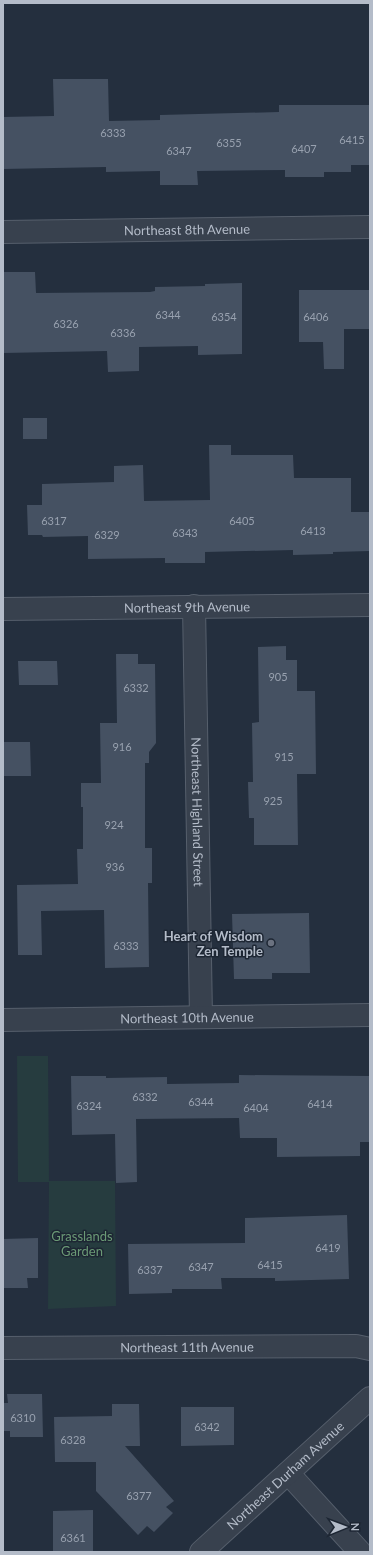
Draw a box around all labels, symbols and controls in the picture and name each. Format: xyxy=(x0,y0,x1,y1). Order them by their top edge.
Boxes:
house number: 6333 xyxy=(100,126,126,139)
house number: 6415 xyxy=(339,133,365,146)
house number: 6355 xyxy=(216,136,242,149)
house number: 6407 xyxy=(291,142,317,155)
house number: 6347 xyxy=(166,144,192,157)
street label: Northeast 8th Avenue xyxy=(124,221,250,238)
house number: 6344 xyxy=(155,308,181,321)
house number: 6354 xyxy=(211,310,237,323)
house number: 6406 xyxy=(303,310,329,323)
house number: 6326 xyxy=(53,317,79,330)
house number: 6336 xyxy=(110,326,136,339)
house number: 6317 xyxy=(41,514,67,527)
house number: 6405 xyxy=(229,514,255,527)
house number: 6413 xyxy=(300,524,326,537)
house number: 6343 xyxy=(172,526,198,539)
house number: 6329 xyxy=(94,528,120,541)
street label: Northeast 9th Avenue xyxy=(124,598,250,616)
house number: 905 xyxy=(268,670,288,683)
house number: 6332 xyxy=(123,681,149,694)
street label: Northeast Highland Street xyxy=(188,737,207,887)
house number: 916 xyxy=(112,740,132,753)
house number: 915 xyxy=(274,750,294,763)
house number: 925 xyxy=(263,794,283,807)
house number: 924 xyxy=(104,818,124,831)
house number: 936 xyxy=(105,860,125,873)
place label: Heart of Wisdom Zen Temple xyxy=(164,928,263,959)
marker: Heart of Wisdom Zen Temple xyxy=(266,938,276,948)
house number: 6333 xyxy=(113,939,139,952)
street label: Northeast 10th Avenue xyxy=(120,1009,254,1026)
house number: 6332 xyxy=(132,1090,158,1103)
house number: 6344 xyxy=(188,1095,214,1108)
house number: 6414 xyxy=(307,1097,333,1110)
house number: 6324 xyxy=(76,1099,102,1112)
house number: 6404 xyxy=(243,1101,269,1114)
park label: Grasslands Garden xyxy=(51,1228,113,1259)
house number: 6419 xyxy=(315,1241,341,1254)
house number: 6415 xyxy=(257,1258,283,1271)
house number: 6347 xyxy=(188,1260,214,1273)
house number: 6337 xyxy=(137,1263,163,1276)
street label: Northeast 11th Avenue xyxy=(120,1339,254,1355)
house number: 6310 xyxy=(10,1411,36,1424)
street label: Northeast Durham Avenue xyxy=(223,1418,347,1533)
house number: 6342 xyxy=(194,1420,220,1433)
house number: 6328 xyxy=(60,1433,86,1446)
house number: 6377 xyxy=(126,1489,152,1502)
north arrow xyxy=(325,1507,365,1547)
text: N xyxy=(349,1522,362,1531)
house number: 6361 xyxy=(60,1531,86,1544)

